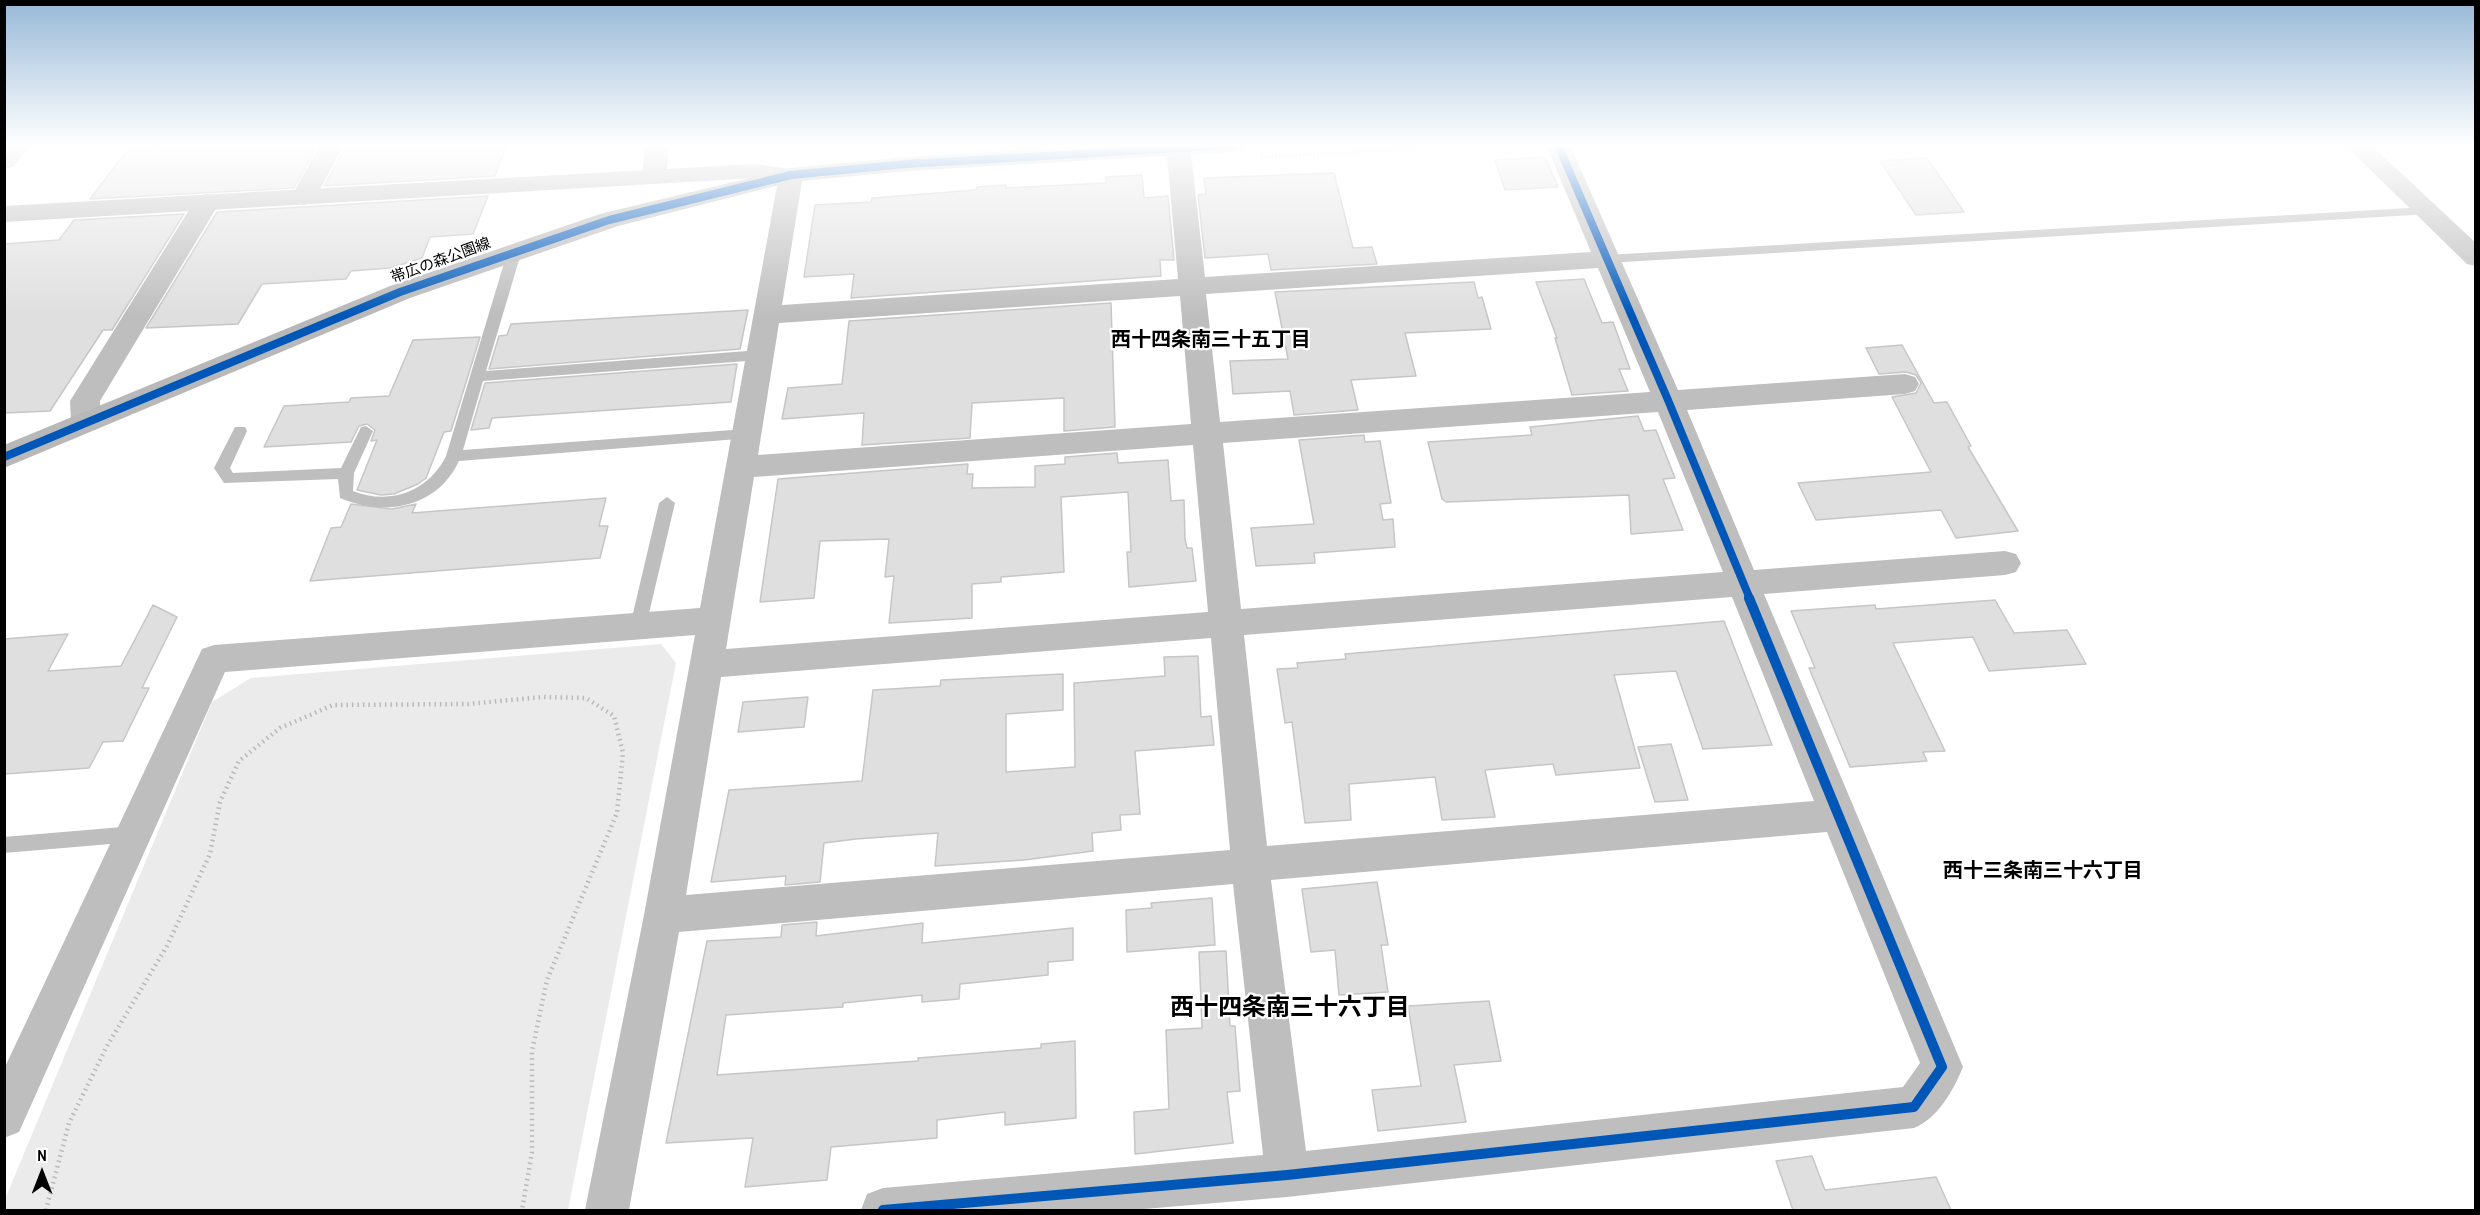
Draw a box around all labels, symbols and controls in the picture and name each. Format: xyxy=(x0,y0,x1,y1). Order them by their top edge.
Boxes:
street label: 帯広の森公園線 xyxy=(389,235,493,287)
district label: 西十四条南三十五丁目 xyxy=(1111,329,1311,353)
district label: 西十三条南三十六丁目 xyxy=(1943,860,2143,884)
district label: 西十四条南三十六丁目 xyxy=(1170,995,1410,1023)
north arrow xyxy=(12,1143,72,1203)
text: N xyxy=(37,1144,47,1166)

